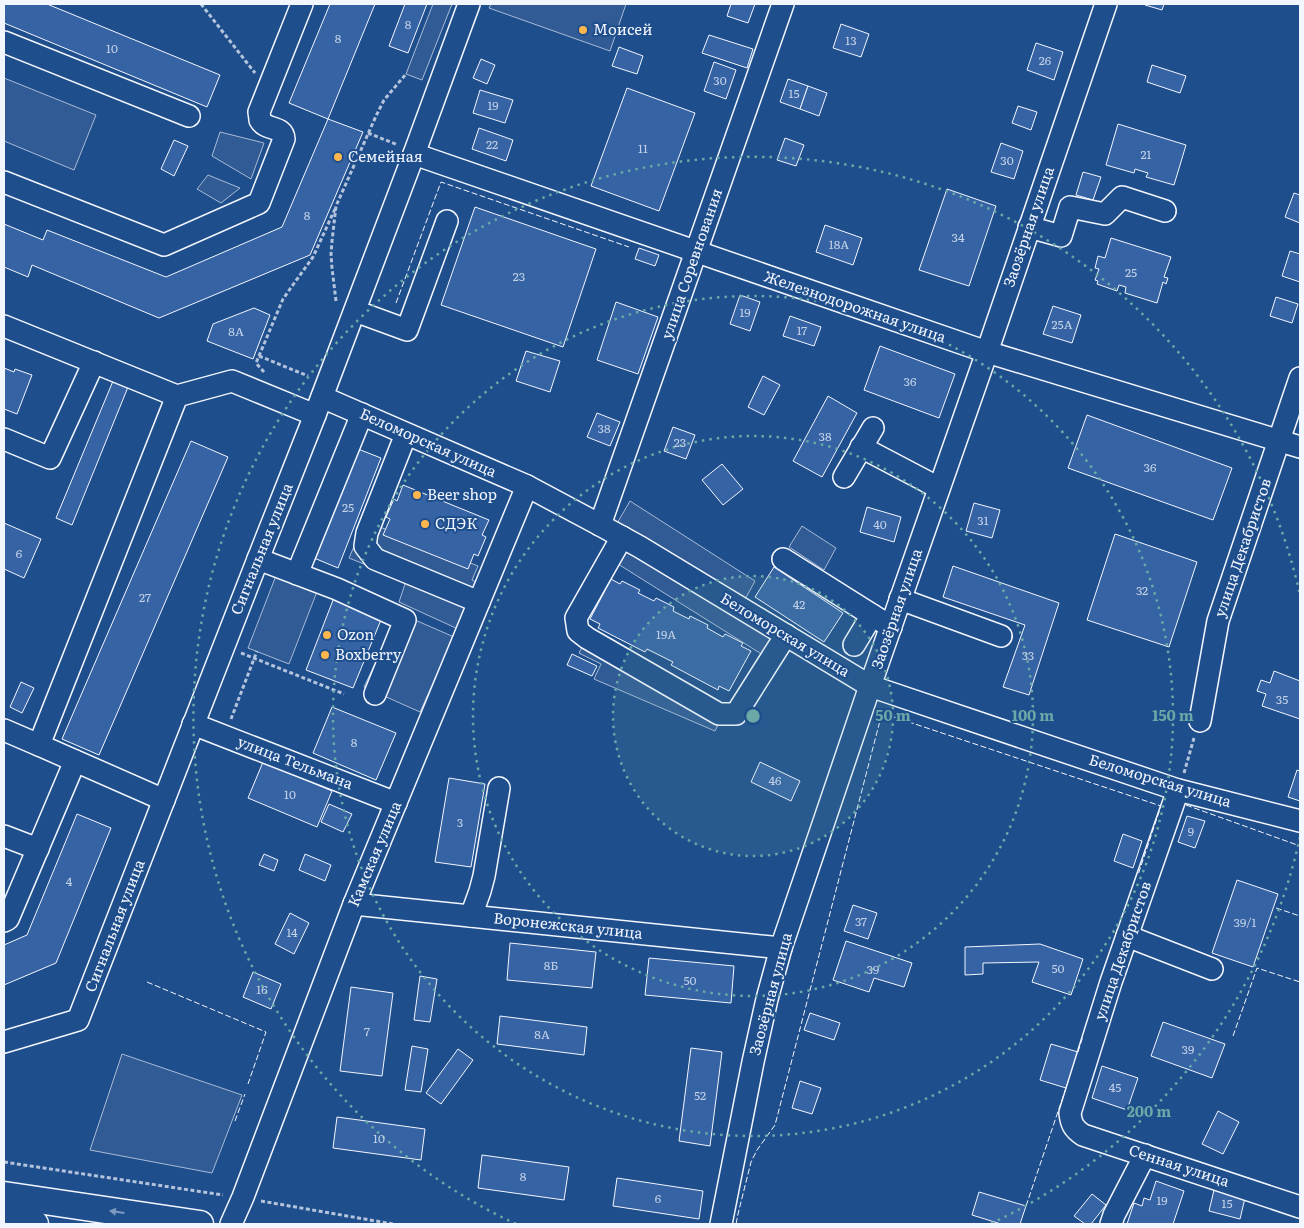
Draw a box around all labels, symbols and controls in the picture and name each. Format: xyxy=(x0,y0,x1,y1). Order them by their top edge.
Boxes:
house number: 8 xyxy=(405,15,412,33)
place label: Моисей xyxy=(593,17,652,40)
marker: Моисей xyxy=(577,24,589,36)
house number: 8 xyxy=(335,29,342,47)
house number: 13 xyxy=(845,31,857,49)
house number: 10 xyxy=(106,39,118,57)
house number: 26 xyxy=(1039,51,1052,69)
house number: 30 xyxy=(713,71,727,89)
house number: 15 xyxy=(789,84,799,102)
house number: 19 xyxy=(487,96,499,114)
house number: 22 xyxy=(486,135,498,153)
house number: 11 xyxy=(638,139,648,157)
place label: Семейная xyxy=(348,144,423,167)
house number: 21 xyxy=(1141,145,1152,163)
marker: Семейная xyxy=(332,151,344,163)
house number: 30 xyxy=(1000,151,1014,169)
street label: Заозёрная улица xyxy=(996,162,1059,290)
street label: улица Соревнования xyxy=(654,185,727,342)
house number: 8 xyxy=(304,206,311,224)
house number: 34 xyxy=(951,228,965,246)
house number: 18А xyxy=(829,235,849,253)
house number: 25 xyxy=(1125,263,1137,281)
street label: Железнодорожная улица xyxy=(761,264,950,348)
house number: 23 xyxy=(513,267,525,285)
house number: 19 xyxy=(739,303,751,321)
house number: 25А xyxy=(1051,315,1073,333)
house number: 17 xyxy=(797,321,807,339)
house number: 8А xyxy=(228,322,244,340)
house number: 36 xyxy=(904,372,917,390)
street label: Беломорская улица xyxy=(356,401,502,483)
house number: 38 xyxy=(597,419,611,437)
house number: 38 xyxy=(818,427,832,445)
house number: 23 xyxy=(674,433,686,451)
house number: 36 xyxy=(1144,458,1157,476)
street label: улица Декабристов xyxy=(1207,475,1276,620)
street label: Сигнальная улица xyxy=(224,478,298,618)
place label: Beer shop xyxy=(427,482,497,505)
marker: Beer shop xyxy=(411,489,423,501)
house number: 25 xyxy=(342,498,354,516)
place label: СДЭК xyxy=(435,511,477,534)
house number: 31 xyxy=(977,511,989,529)
house number: 40 xyxy=(873,515,887,533)
marker: СДЭК xyxy=(419,518,431,530)
house number: 6 xyxy=(16,544,23,562)
street label: Заозёрная улица xyxy=(864,544,927,672)
house number: 32 xyxy=(1136,581,1148,599)
street label: Беломорская улица xyxy=(716,586,856,682)
house number: 27 xyxy=(139,588,151,606)
house number: 42 xyxy=(793,595,805,613)
place label: Ozon xyxy=(337,622,374,645)
house number: 19А xyxy=(656,625,676,643)
marker: Ozon xyxy=(321,629,333,641)
place label: Boxberry xyxy=(335,642,402,665)
house number: 33 xyxy=(1022,646,1034,664)
marker: Boxberry xyxy=(319,649,331,661)
house number: 35 xyxy=(1276,690,1288,708)
text: 50 m xyxy=(875,703,911,726)
text: 100 m xyxy=(1012,703,1054,726)
text: 150 m xyxy=(1152,703,1194,726)
centre of rings xyxy=(744,707,762,725)
street label: улица Тельмана xyxy=(234,729,358,795)
house number: 8 xyxy=(351,733,358,751)
street label: Беломорская улица xyxy=(1086,747,1235,812)
house number: 46 xyxy=(768,771,782,789)
house number: 10 xyxy=(284,785,296,803)
street label: Камская улица xyxy=(341,796,407,910)
house number: 3 xyxy=(457,813,463,831)
house number: 9 xyxy=(1188,822,1194,840)
street label: Сигнальная улица xyxy=(78,855,150,995)
house number: 4 xyxy=(66,872,73,890)
street label: улица Декабристов xyxy=(1087,878,1156,1023)
street label: Воронежская улица xyxy=(492,905,645,944)
house number: 37 xyxy=(855,912,867,930)
house number: 39/1 xyxy=(1234,913,1257,931)
house number: 14 xyxy=(286,923,298,941)
street label: Заозёрная улица xyxy=(742,929,797,1058)
house number: 8Б xyxy=(544,956,558,974)
house number: 50 xyxy=(1051,959,1065,977)
house number: 39 xyxy=(867,960,879,978)
house number: 50 xyxy=(683,971,697,989)
house number: 16 xyxy=(256,980,268,998)
house number: 7 xyxy=(364,1022,370,1040)
house number: 8А xyxy=(534,1025,550,1043)
house number: 39 xyxy=(1182,1040,1194,1058)
house number: 45 xyxy=(1109,1078,1121,1096)
house number: 52 xyxy=(694,1086,706,1104)
text: 200 m xyxy=(1127,1099,1171,1122)
house number: 10 xyxy=(373,1129,385,1147)
street label: Сенная улица xyxy=(1126,1137,1234,1192)
house number: 8 xyxy=(520,1167,527,1185)
house number: 6 xyxy=(655,1189,662,1207)
house number: 19 xyxy=(1156,1191,1168,1209)
house number: 15 xyxy=(1222,1194,1232,1212)
one-way arrow xyxy=(109,1208,125,1216)

